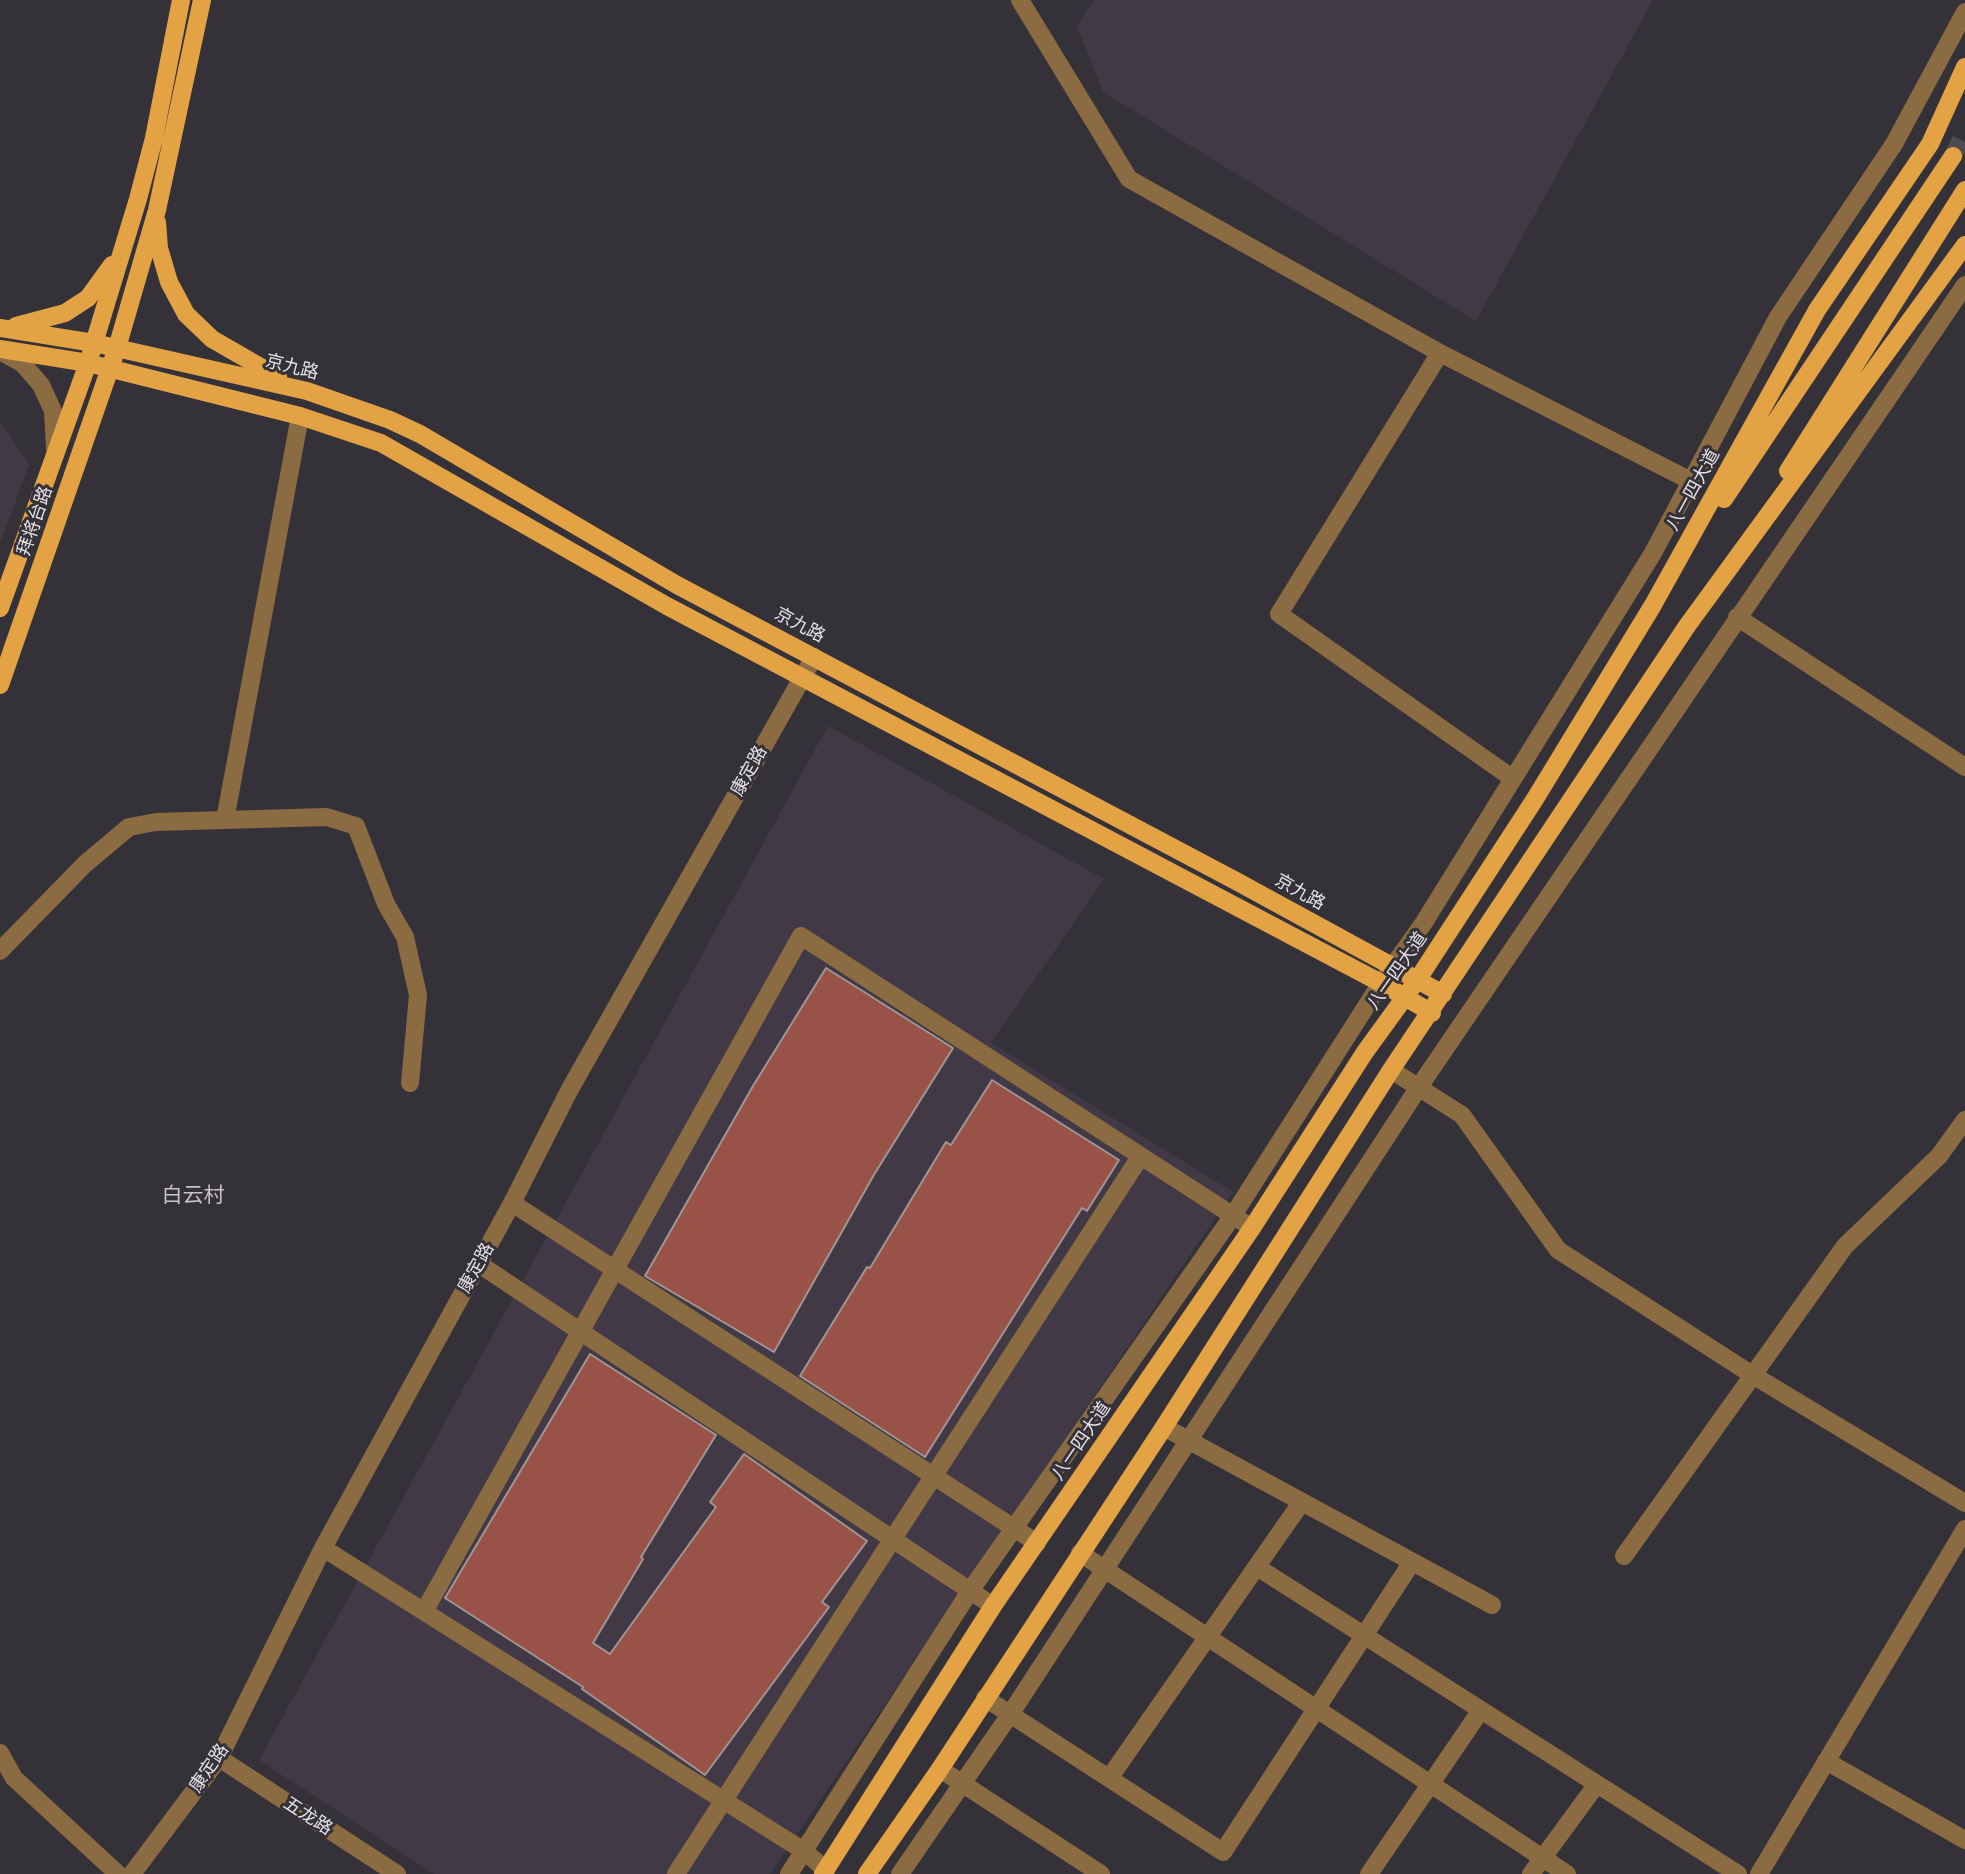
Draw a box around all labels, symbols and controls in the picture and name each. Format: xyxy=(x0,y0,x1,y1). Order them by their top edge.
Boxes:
street label: 京九路 xyxy=(263,350,321,384)
street label: 八一四大道 xyxy=(1662,445,1724,535)
street label: 拜将台路 xyxy=(13,483,57,559)
street label: 京九路 xyxy=(771,603,829,647)
street label: 康定路 xyxy=(726,742,772,800)
street label: 京九路 xyxy=(1271,869,1329,915)
street label: 八一四大道 xyxy=(1362,928,1432,1014)
district label: 白云村 xyxy=(162,1183,224,1209)
street label: 康定路 xyxy=(453,1239,499,1297)
street label: 八一四大道 xyxy=(1047,1398,1115,1484)
street label: 康定路 xyxy=(185,1740,233,1796)
street label: 五龙路 xyxy=(279,1792,337,1840)

